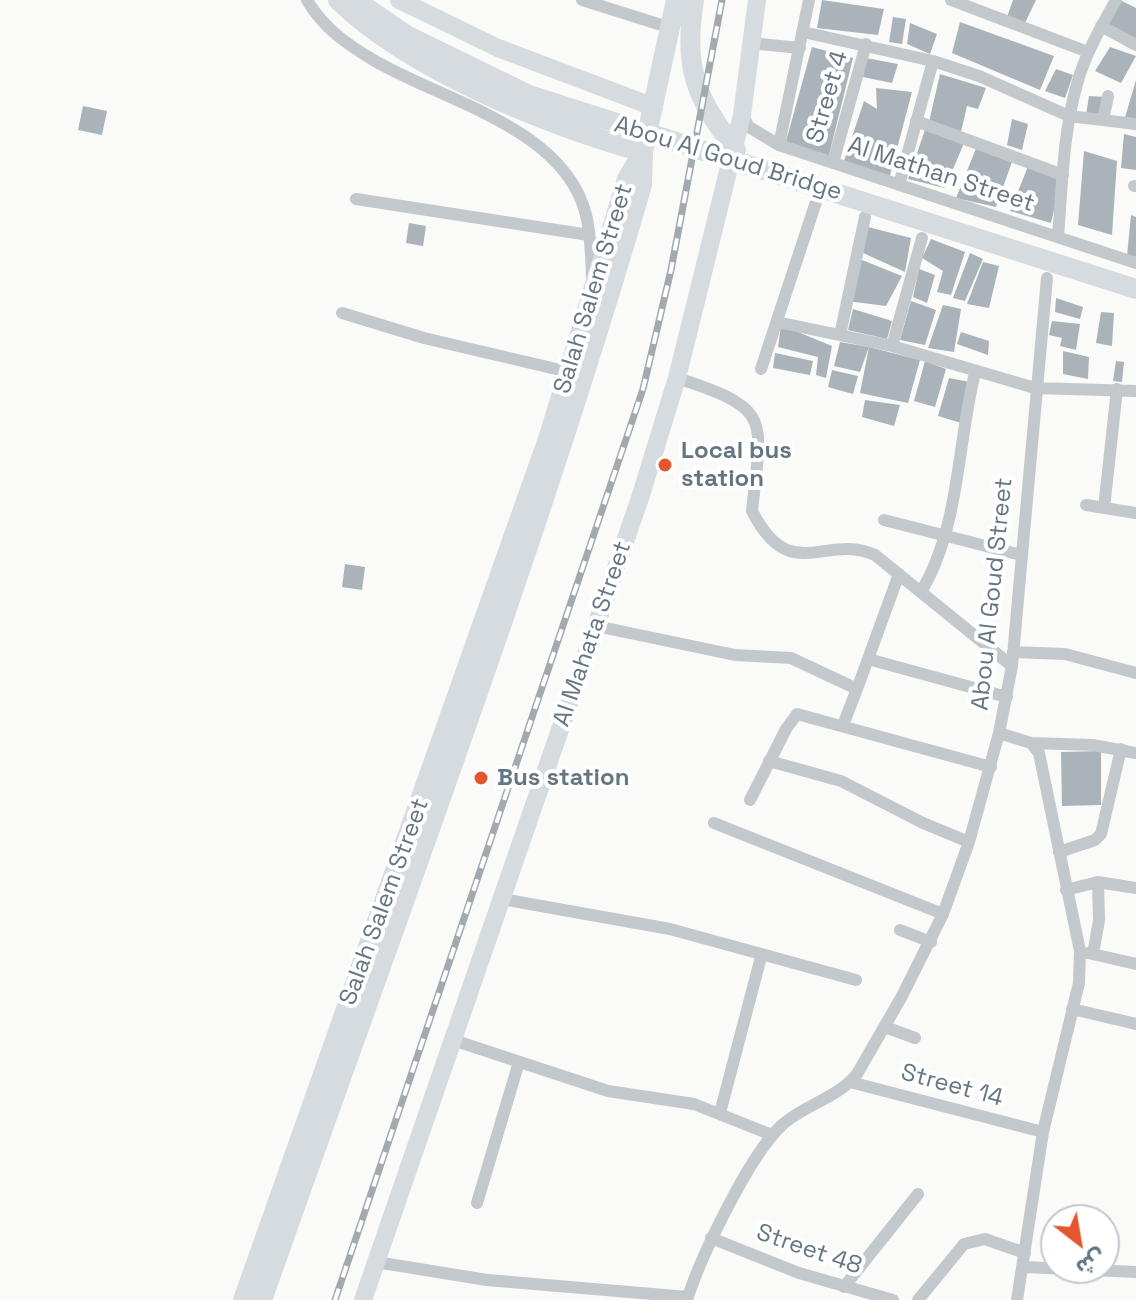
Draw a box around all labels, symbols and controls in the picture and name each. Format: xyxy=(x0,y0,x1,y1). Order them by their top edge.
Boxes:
street label: Street 4 xyxy=(801,48,855,146)
street label: Abou Al Goud Bridge xyxy=(611,111,845,207)
street label: Al Mathan Street xyxy=(844,131,1038,219)
street label: Salah Salem Street xyxy=(548,181,640,397)
place label: Local bus station xyxy=(681,437,792,493)
marker: Local bus station xyxy=(656,456,674,474)
street label: Abou Al Goud Street xyxy=(966,476,1020,712)
street label: Al Mahata Street xyxy=(548,538,638,730)
place label: Bus station xyxy=(497,764,629,792)
marker: Bus station xyxy=(472,769,490,787)
street label: Salah Salem Street xyxy=(334,795,436,1009)
street label: Street 14 xyxy=(898,1059,1006,1113)
north arrow xyxy=(1040,1204,1120,1284)
street label: Street 48 xyxy=(753,1219,865,1281)
text: ش xyxy=(1071,1243,1111,1283)

